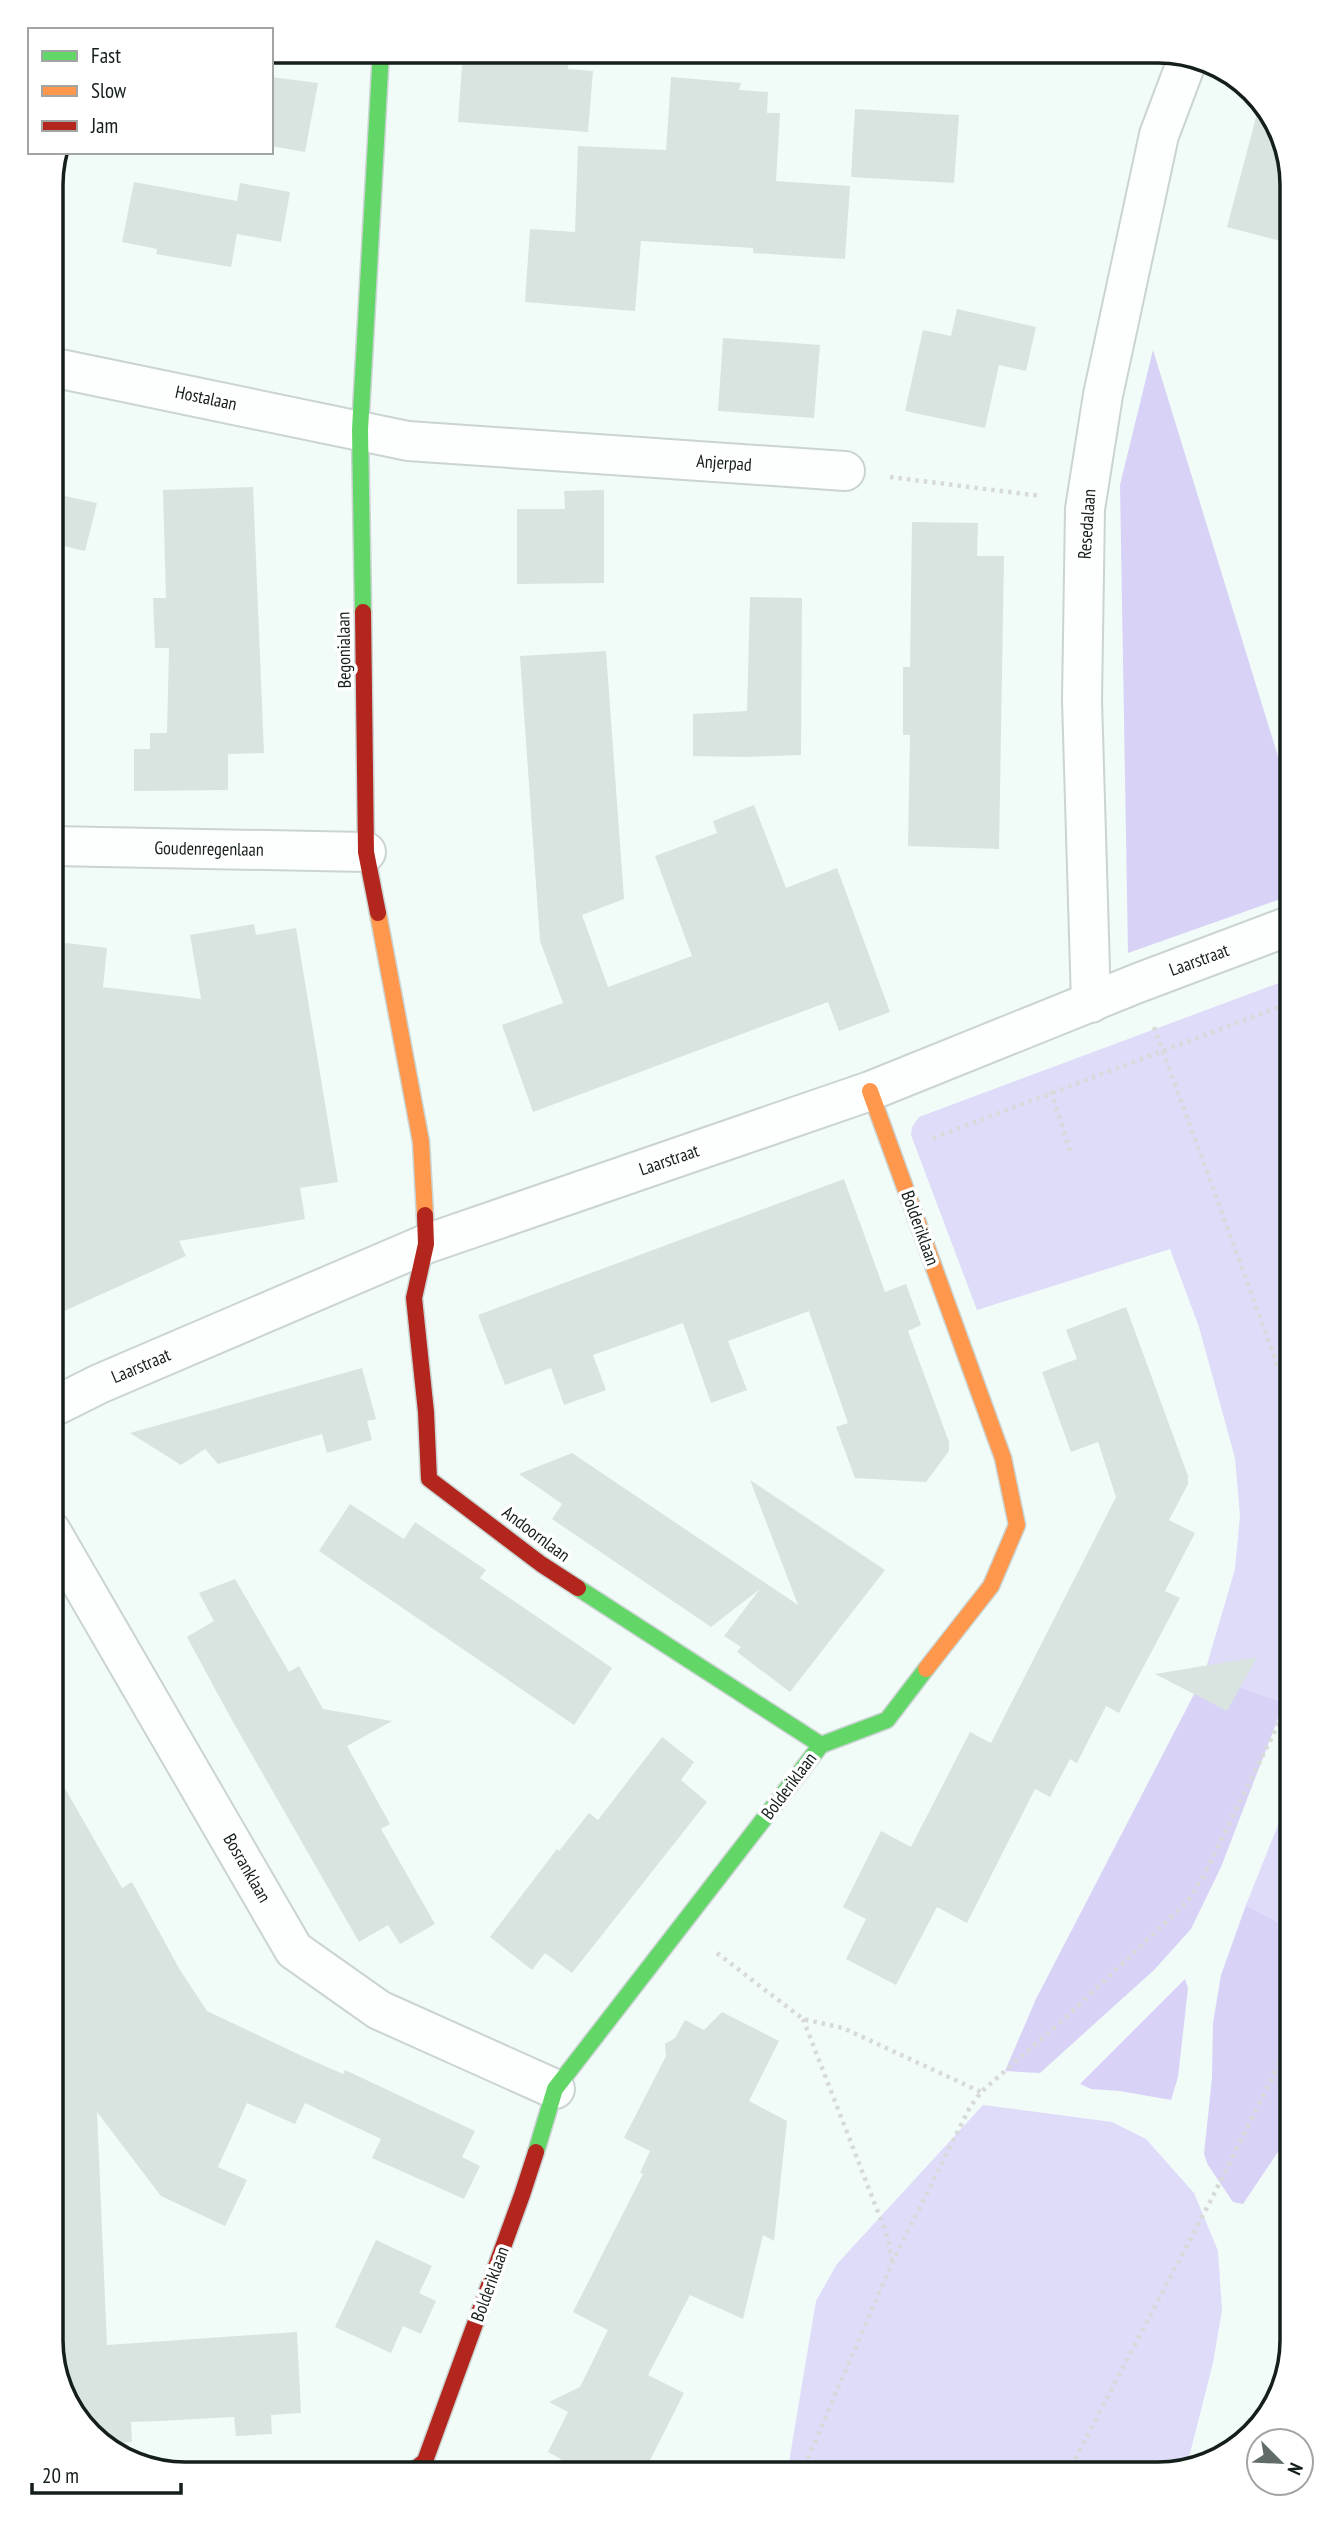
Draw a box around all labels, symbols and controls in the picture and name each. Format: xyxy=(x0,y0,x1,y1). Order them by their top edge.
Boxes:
legend xyxy=(28,28,273,154)
text: Fast xyxy=(91,42,121,69)
text: Slow xyxy=(91,77,127,104)
text: Jam xyxy=(90,112,118,139)
street label: Hostalaan xyxy=(173,380,239,415)
street label: Anjerpad xyxy=(696,449,753,476)
street label: Resedalaan xyxy=(1073,488,1100,560)
street label: Begonialaan xyxy=(331,611,356,689)
street label: Goudenregenlaan xyxy=(154,836,264,861)
street label: Laarstraat xyxy=(1166,938,1232,981)
street label: Laarstraat xyxy=(636,1139,702,1180)
street label: Bolderiklaan xyxy=(896,1187,945,1268)
street label: Laarstraat xyxy=(108,1343,174,1388)
street label: Andoornlaan xyxy=(498,1501,575,1567)
street label: Bolderiklaan xyxy=(756,1748,821,1824)
street label: Bosranklaan xyxy=(219,1829,276,1906)
street label: Bolderiklaan xyxy=(465,2243,514,2324)
north arrow xyxy=(1245,2427,1315,2497)
scale bar xyxy=(32,2452,180,2496)
text: N xyxy=(1282,2459,1309,2478)
text: 20 m xyxy=(42,2462,79,2489)

